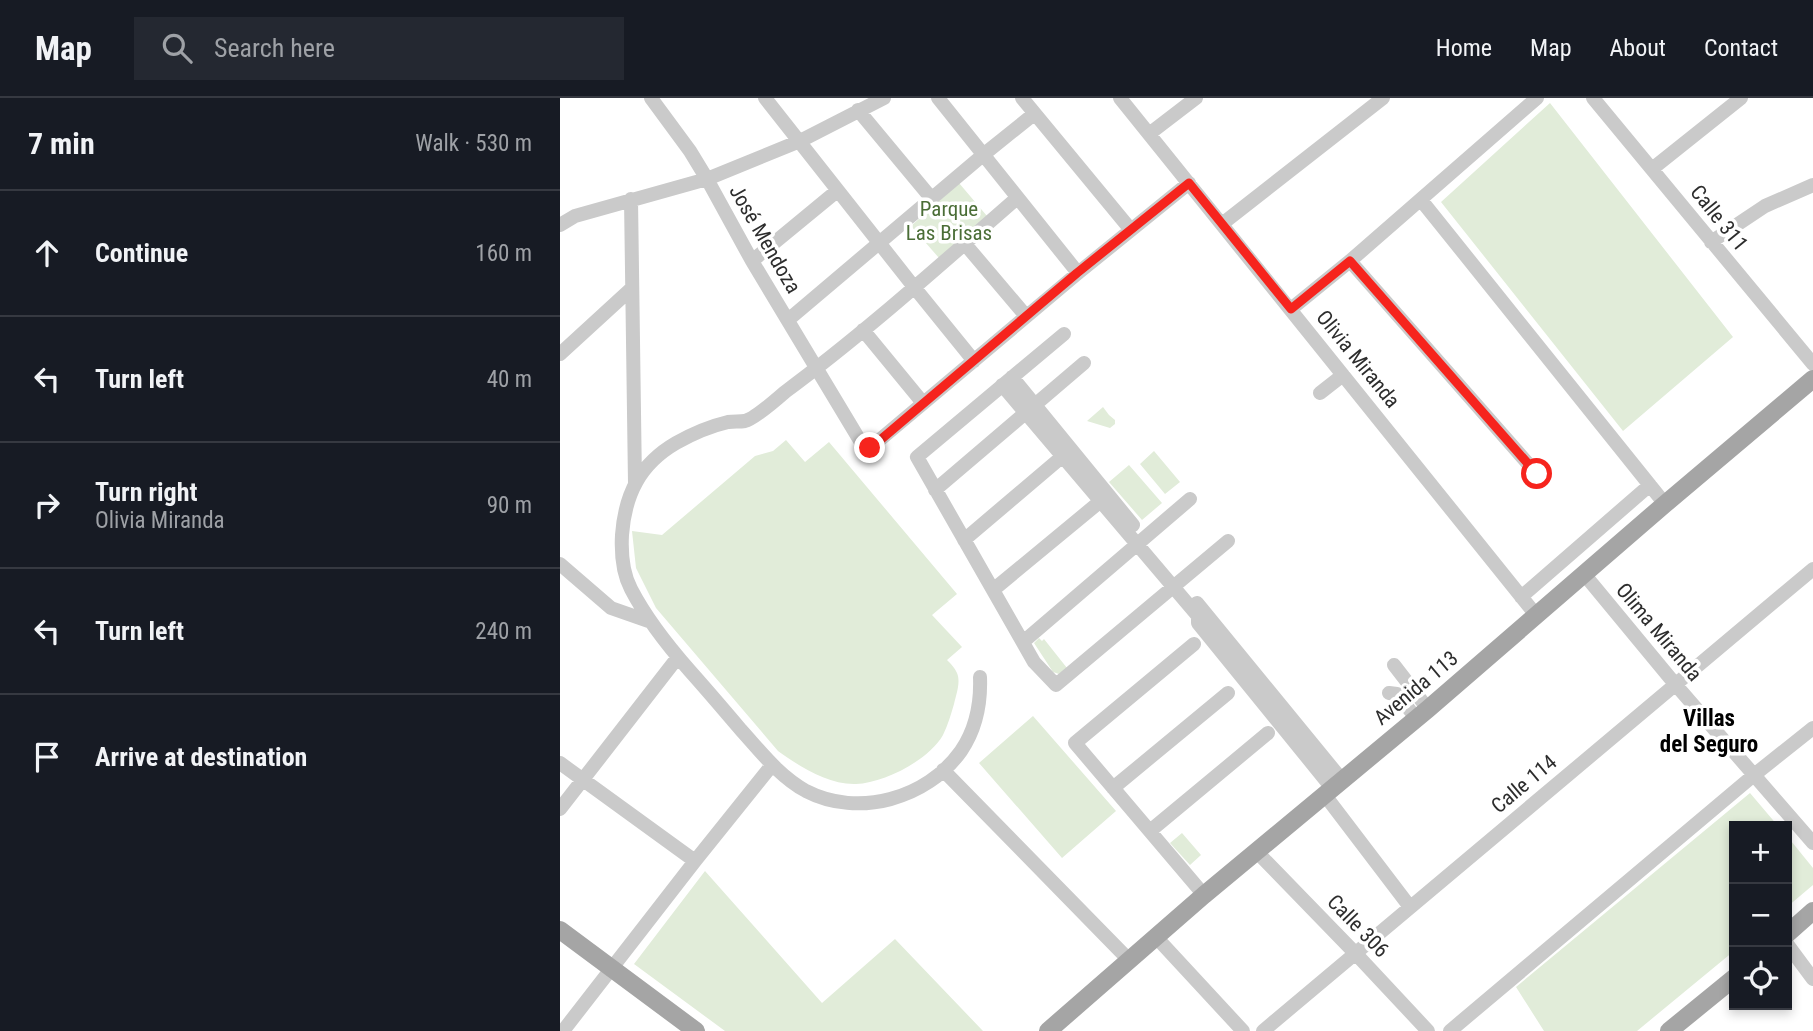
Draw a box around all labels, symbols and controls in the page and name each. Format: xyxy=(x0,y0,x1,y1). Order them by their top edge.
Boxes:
search box xyxy=(134,17,624,80)
text: Map xyxy=(35,29,92,68)
icon: search xyxy=(158,29,196,67)
text: Search here xyxy=(214,33,335,63)
text: Home xyxy=(1436,34,1492,62)
text: Map xyxy=(1530,34,1572,62)
text: About xyxy=(1610,34,1666,62)
text: Contact xyxy=(1704,34,1778,62)
text: 7 min xyxy=(28,126,95,161)
text: Walk · 530 m xyxy=(415,130,532,157)
street label: Calle 311 xyxy=(1685,180,1753,256)
street label: José Mendoza xyxy=(724,181,806,297)
park label: Parque Las Brisas xyxy=(906,197,992,245)
icon: ahead xyxy=(28,234,66,272)
text: Continue xyxy=(95,238,188,268)
text: 160 m xyxy=(475,240,532,267)
street label: Olivia Miranda xyxy=(1311,305,1405,413)
icon: left xyxy=(28,360,66,398)
text: Turn left xyxy=(95,364,184,394)
text: 40 m xyxy=(487,366,532,393)
route end xyxy=(854,432,885,463)
route start xyxy=(1521,458,1552,489)
text: Turn right xyxy=(95,477,197,507)
icon: right xyxy=(28,486,66,524)
text: 90 m xyxy=(487,492,532,519)
text: Olivia Miranda xyxy=(95,507,225,534)
street label: Olima Miranda xyxy=(1611,578,1707,686)
icon: left xyxy=(28,612,66,650)
text: Turn left xyxy=(95,616,184,646)
text: 240 m xyxy=(475,618,532,645)
street label: Avenida 113 xyxy=(1369,646,1463,730)
district label: Villas del Seguro xyxy=(1660,705,1758,758)
icon: arrive xyxy=(28,738,66,776)
text: Arrive at destination xyxy=(95,742,307,772)
street label: Calle 114 xyxy=(1487,750,1561,818)
map controls xyxy=(1729,821,1792,1010)
button: + xyxy=(1729,821,1792,884)
button: − xyxy=(1729,884,1792,947)
street label: Calle 306 xyxy=(1322,890,1394,962)
button: locate xyxy=(1729,947,1792,1010)

